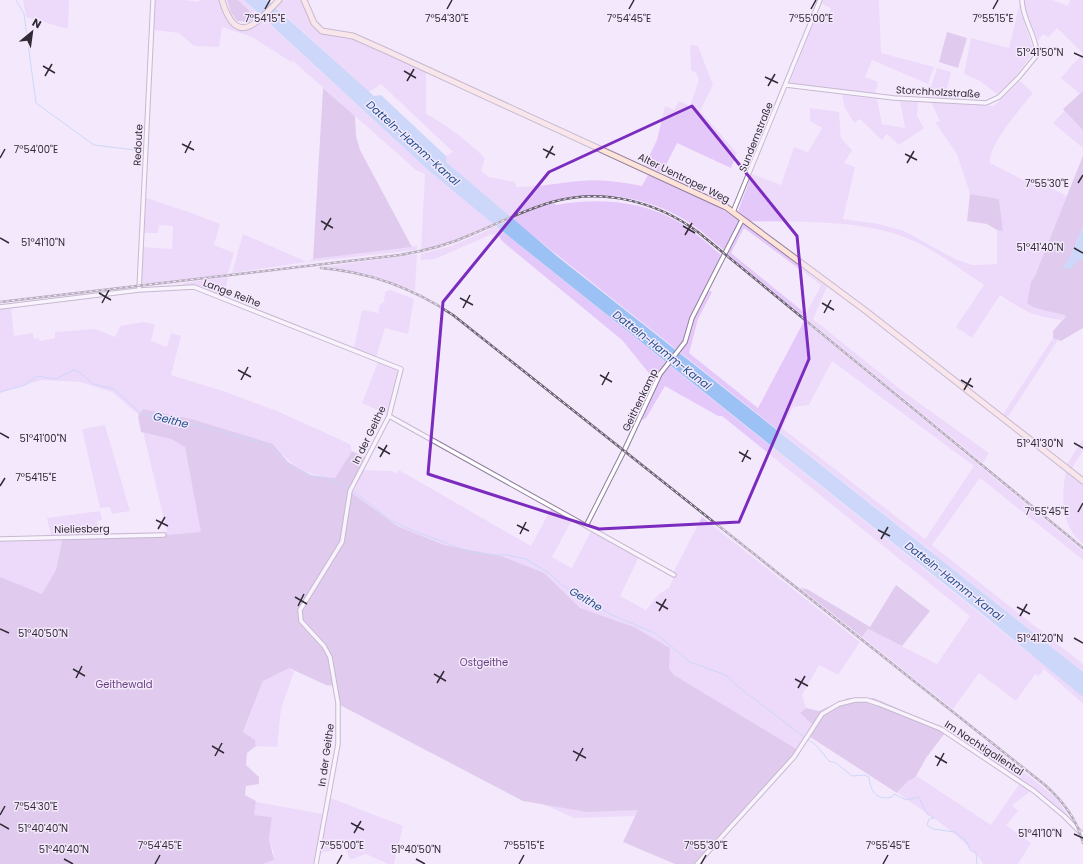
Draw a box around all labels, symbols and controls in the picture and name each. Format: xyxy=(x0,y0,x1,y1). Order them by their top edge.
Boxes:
text: 7°54'15"E xyxy=(244,11,286,26)
text: 7°54'30"E xyxy=(425,11,469,26)
text: 7°54'45"E xyxy=(607,11,651,26)
text: 7°55'00"E xyxy=(789,11,833,26)
text: 7°55'15"E xyxy=(972,11,1014,26)
north arrow xyxy=(12,12,52,52)
text: N xyxy=(29,14,44,32)
text: 51°41'50"N xyxy=(1016,45,1064,60)
street label: Storchholzstraße xyxy=(896,82,980,102)
water label: Datteln-Hamm-Kanal xyxy=(363,97,463,190)
street label: Sundernstraße xyxy=(735,100,777,174)
street label: Redoute xyxy=(129,124,147,166)
text: 7°54'00"E xyxy=(14,142,58,157)
street label: Alter Uentroper Weg xyxy=(635,149,733,207)
text: 7°55'30"E xyxy=(1025,176,1069,191)
text: 51°41'10"N xyxy=(21,235,65,250)
text: 51°41'40"N xyxy=(1016,240,1064,255)
street label: Lange Reihe xyxy=(201,275,263,311)
water label: Datteln-Hamm-Kanal xyxy=(609,307,715,394)
street label: Geithenkamp xyxy=(618,366,662,434)
street label: In der Geithe xyxy=(348,403,390,467)
water label: Geithe xyxy=(152,408,191,432)
text: 51°41'00"N xyxy=(19,431,67,446)
text: 51°41'30"N xyxy=(1017,436,1063,451)
text: 7°54'15"E xyxy=(15,470,57,485)
text: 7°55'45"E xyxy=(1025,504,1069,519)
street label: Nieliesberg xyxy=(54,521,110,537)
water label: Datteln-Hamm-Kanal xyxy=(901,538,1007,625)
water label: Geithe xyxy=(566,583,606,615)
text: 51°40'50"N xyxy=(18,626,68,641)
text: 51°41'20"N xyxy=(1017,631,1063,646)
park label: Ostgeithe xyxy=(460,655,508,670)
park label: Geithewald xyxy=(96,677,152,692)
street label: Im Nachtigallental xyxy=(941,717,1027,779)
street label: In der Geithe xyxy=(314,722,338,788)
text: 7°54'30"E xyxy=(14,799,58,814)
text: 51°40'40"N xyxy=(18,821,68,836)
text: 51°41'10"N xyxy=(1018,826,1062,841)
text: 7°54'45"E xyxy=(138,838,182,853)
text: 7°55'00"E xyxy=(320,838,364,853)
text: 7°55'15"E xyxy=(503,838,545,853)
text: 7°55'30"E xyxy=(684,838,728,853)
text: 7°55'45"E xyxy=(866,838,910,853)
text: 51°40'40"N xyxy=(39,842,89,857)
text: 51°40'50"N xyxy=(391,842,441,857)

